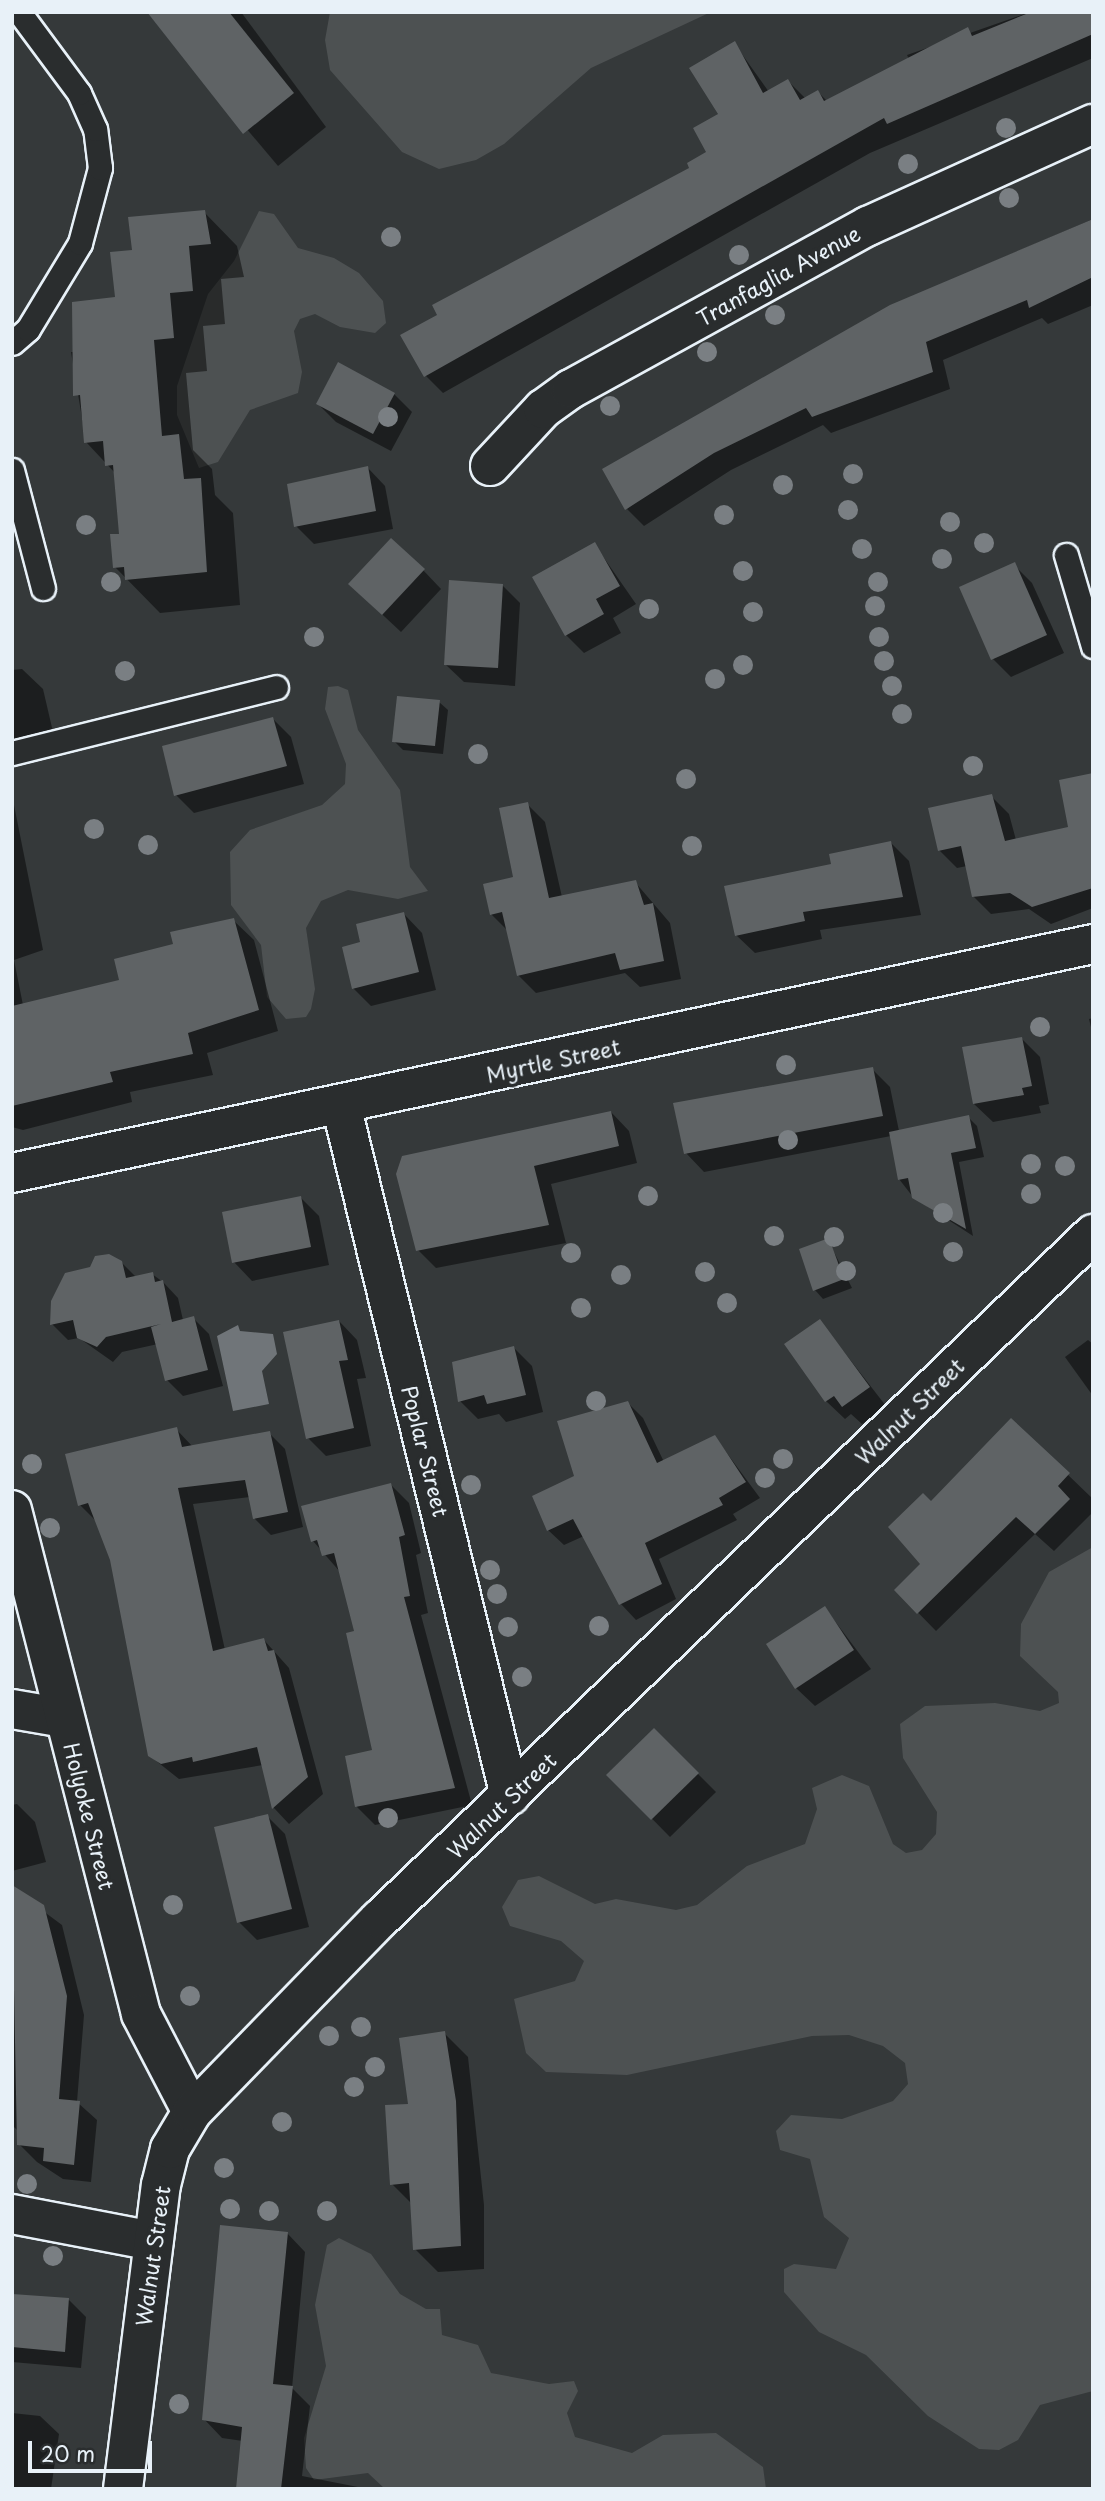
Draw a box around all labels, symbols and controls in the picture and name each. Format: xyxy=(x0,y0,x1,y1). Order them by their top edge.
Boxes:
street label: Tranfaglia Avenue xyxy=(691,219,865,331)
street label: Myrtle Street xyxy=(483,1033,623,1087)
street label: Walnut Street xyxy=(850,1353,968,1469)
street label: Poplar Street xyxy=(397,1383,455,1519)
street label: Holyoke Street xyxy=(60,1740,120,1892)
street label: Walnut Street xyxy=(442,1747,560,1863)
street label: Walnut Street xyxy=(130,2184,174,2328)
scale bar xyxy=(32,2428,156,2472)
text: 20 m xyxy=(41,2437,95,2469)

